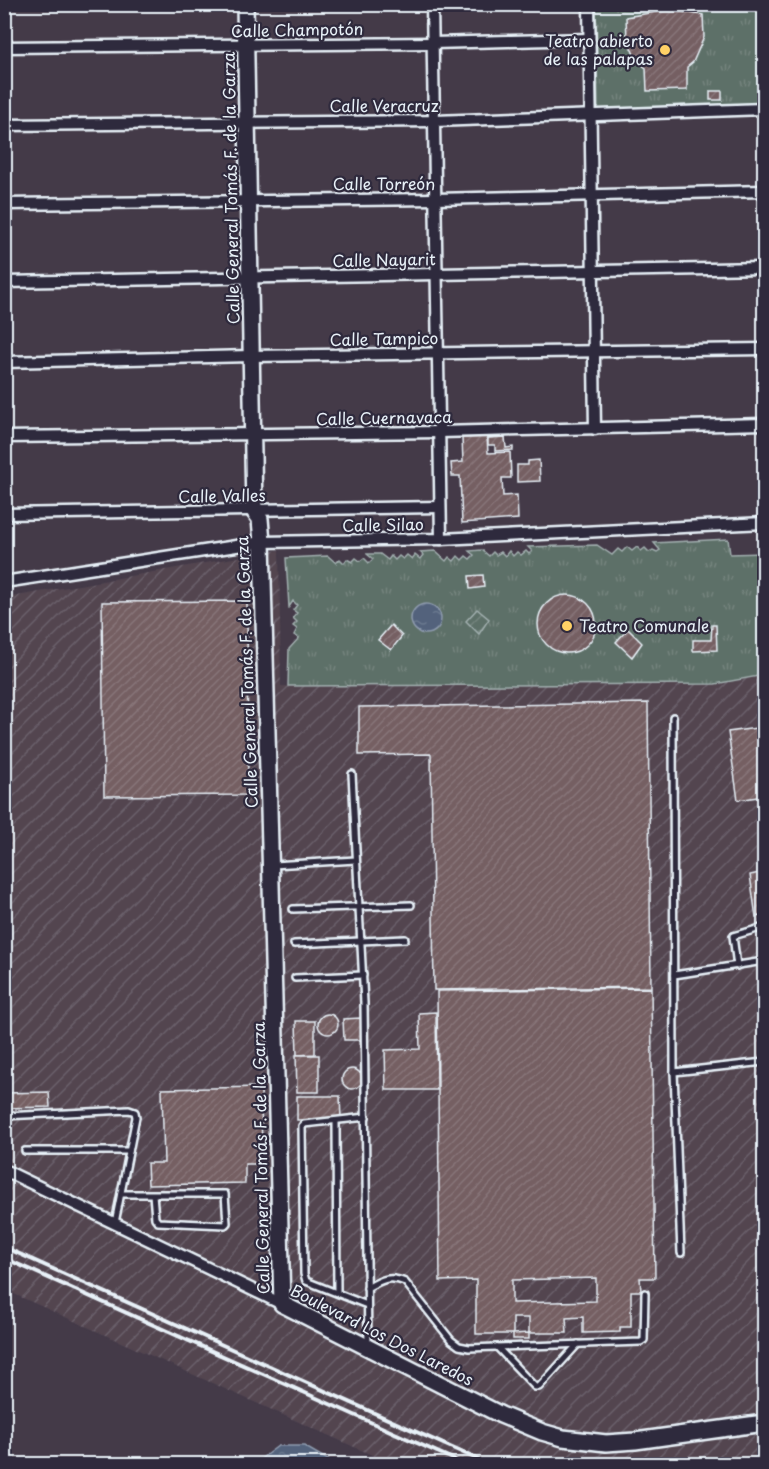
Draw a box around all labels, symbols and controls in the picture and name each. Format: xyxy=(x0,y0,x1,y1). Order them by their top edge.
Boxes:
street label: Calle Champotón xyxy=(231,16,363,42)
place label: Teatro abierto de las palapas xyxy=(543,28,653,70)
marker: Teatro abierto de las palapas xyxy=(658,43,672,57)
street label: Calle General Tomás F. de la Garza xyxy=(216,52,244,324)
street label: Calle Veracruz xyxy=(330,93,439,117)
street label: Calle Torreón xyxy=(333,171,435,195)
street label: Calle Nayarit xyxy=(332,246,436,272)
street label: Calle Tampico xyxy=(329,325,439,351)
street label: Calle Cuernavaca xyxy=(316,404,452,430)
street label: Calle Valles xyxy=(178,482,266,508)
street label: Calle Silao xyxy=(342,511,424,537)
street label: Calle General Tomás F. de la Garza xyxy=(229,535,263,809)
place label: Teatro Comunale xyxy=(579,613,709,637)
marker: Teatro Comunale xyxy=(560,619,574,633)
street label: Calle General Tomás F. de la Garza xyxy=(246,1022,274,1294)
street label: Boulevard Los Dos Laredos xyxy=(287,1277,478,1391)

